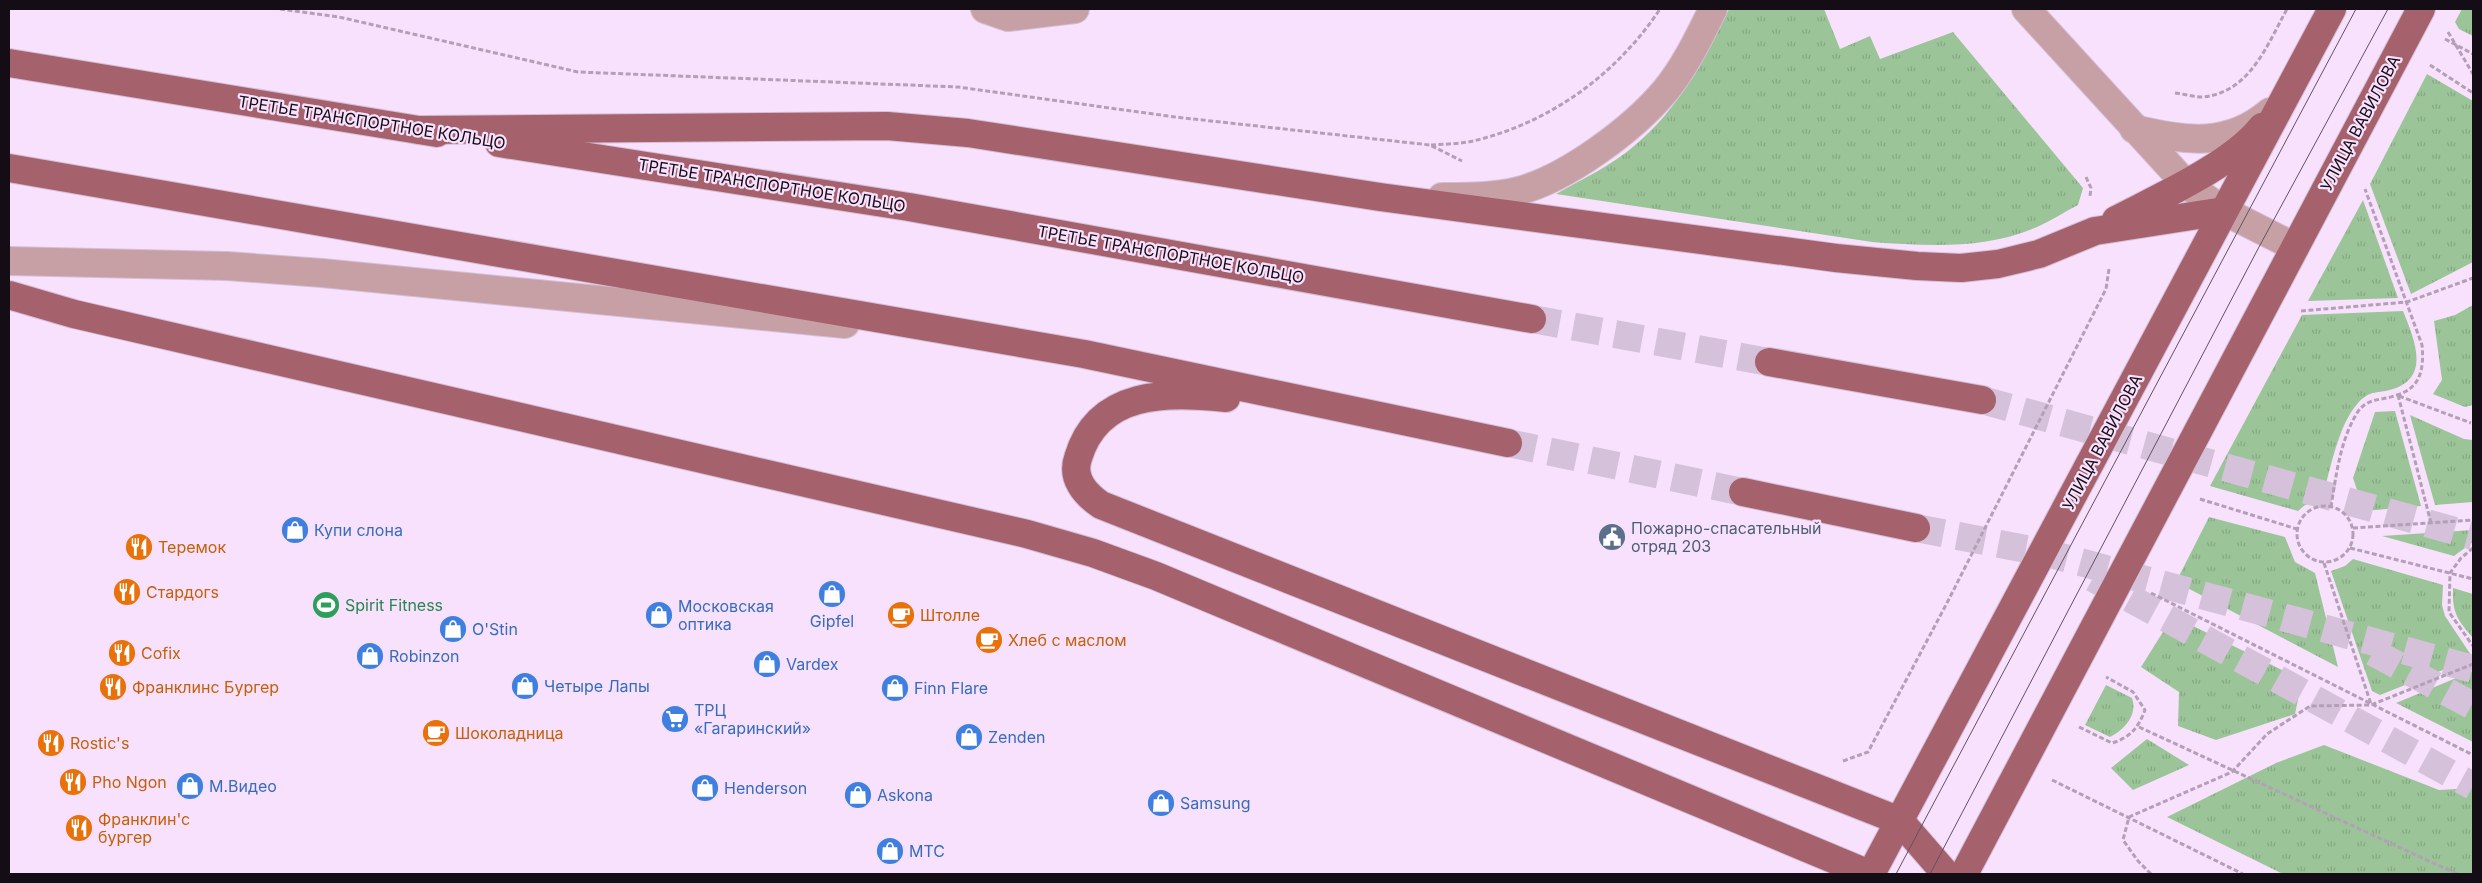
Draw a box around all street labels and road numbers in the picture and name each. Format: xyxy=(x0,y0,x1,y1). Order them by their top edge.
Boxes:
street label: УЛИЦА ВАВИЛОВА xyxy=(2316,52,2404,194)
street label: ТРЕТЬЕ ТРАНСПОРТНОЕ КОЛЬЦО xyxy=(237,91,507,153)
street label: ТРЕТЬЕ ТРАНСПОРТНОЕ КОЛЬЦО xyxy=(637,154,907,216)
street label: ТРЕТЬЕ ТРАНСПОРТНОЕ КОЛЬЦО xyxy=(1036,221,1306,287)
street label: УЛИЦА ВАВИЛОВА xyxy=(2058,371,2146,513)

